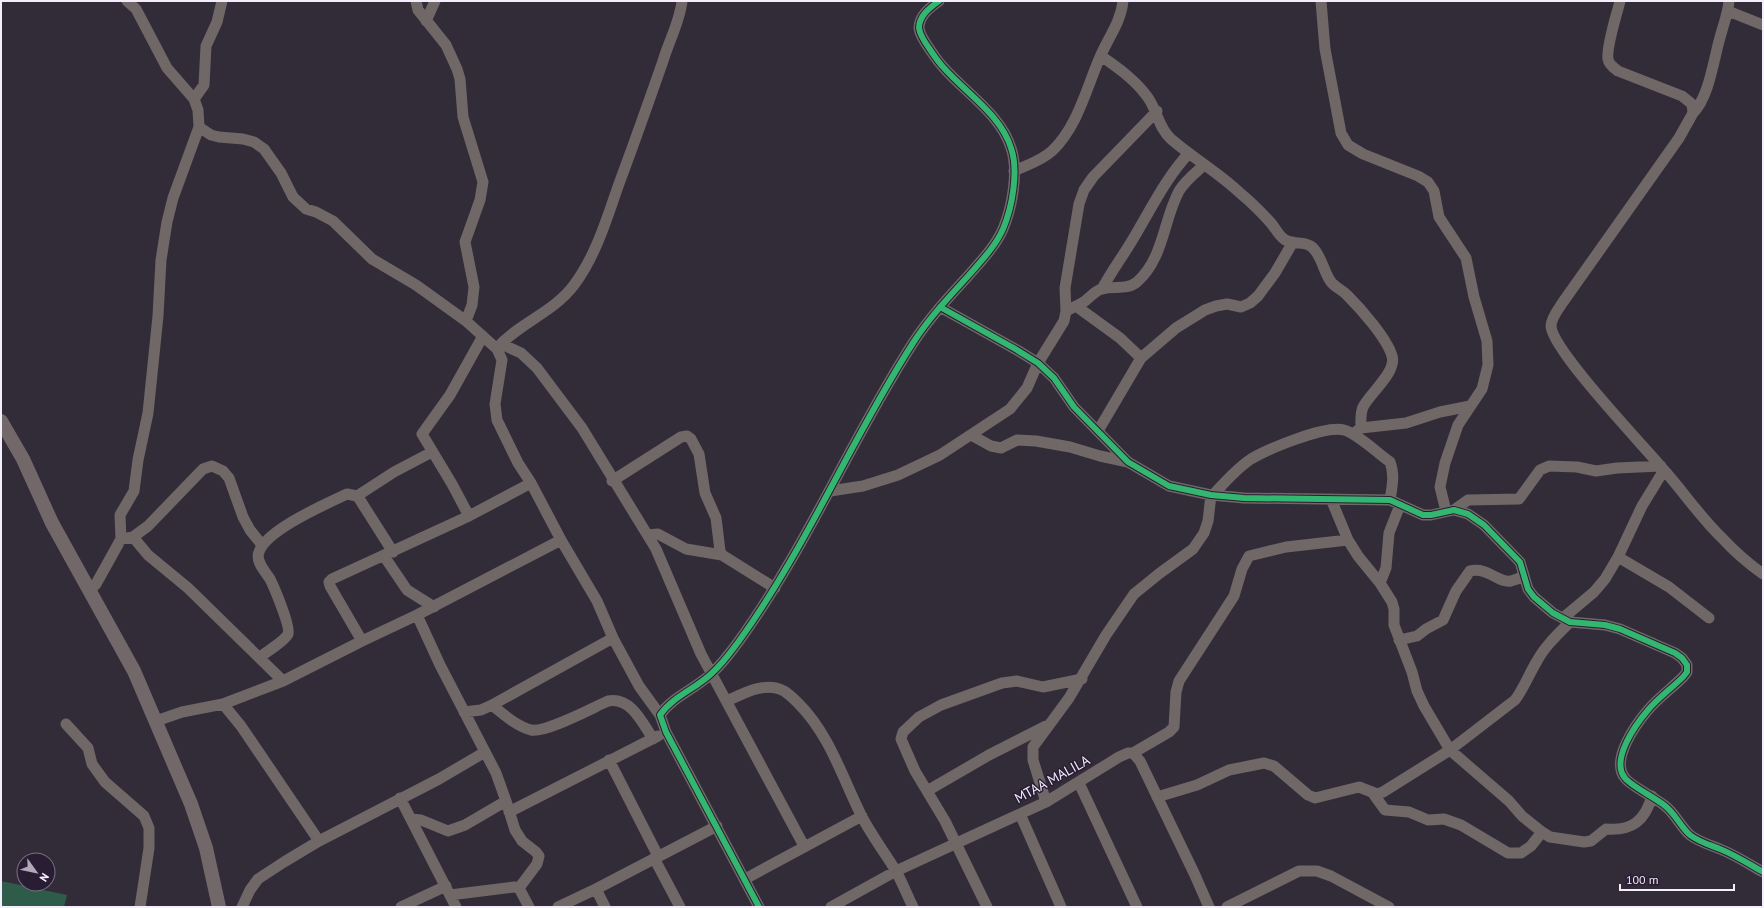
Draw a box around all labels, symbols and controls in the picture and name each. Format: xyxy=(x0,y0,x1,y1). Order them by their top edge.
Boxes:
street label: MTAA MALILA xyxy=(1011,750,1094,807)
north arrow xyxy=(16,852,56,892)
scale bar xyxy=(1620,866,1734,892)
text: N xyxy=(37,871,52,884)
text: 100 m xyxy=(1626,872,1659,887)

